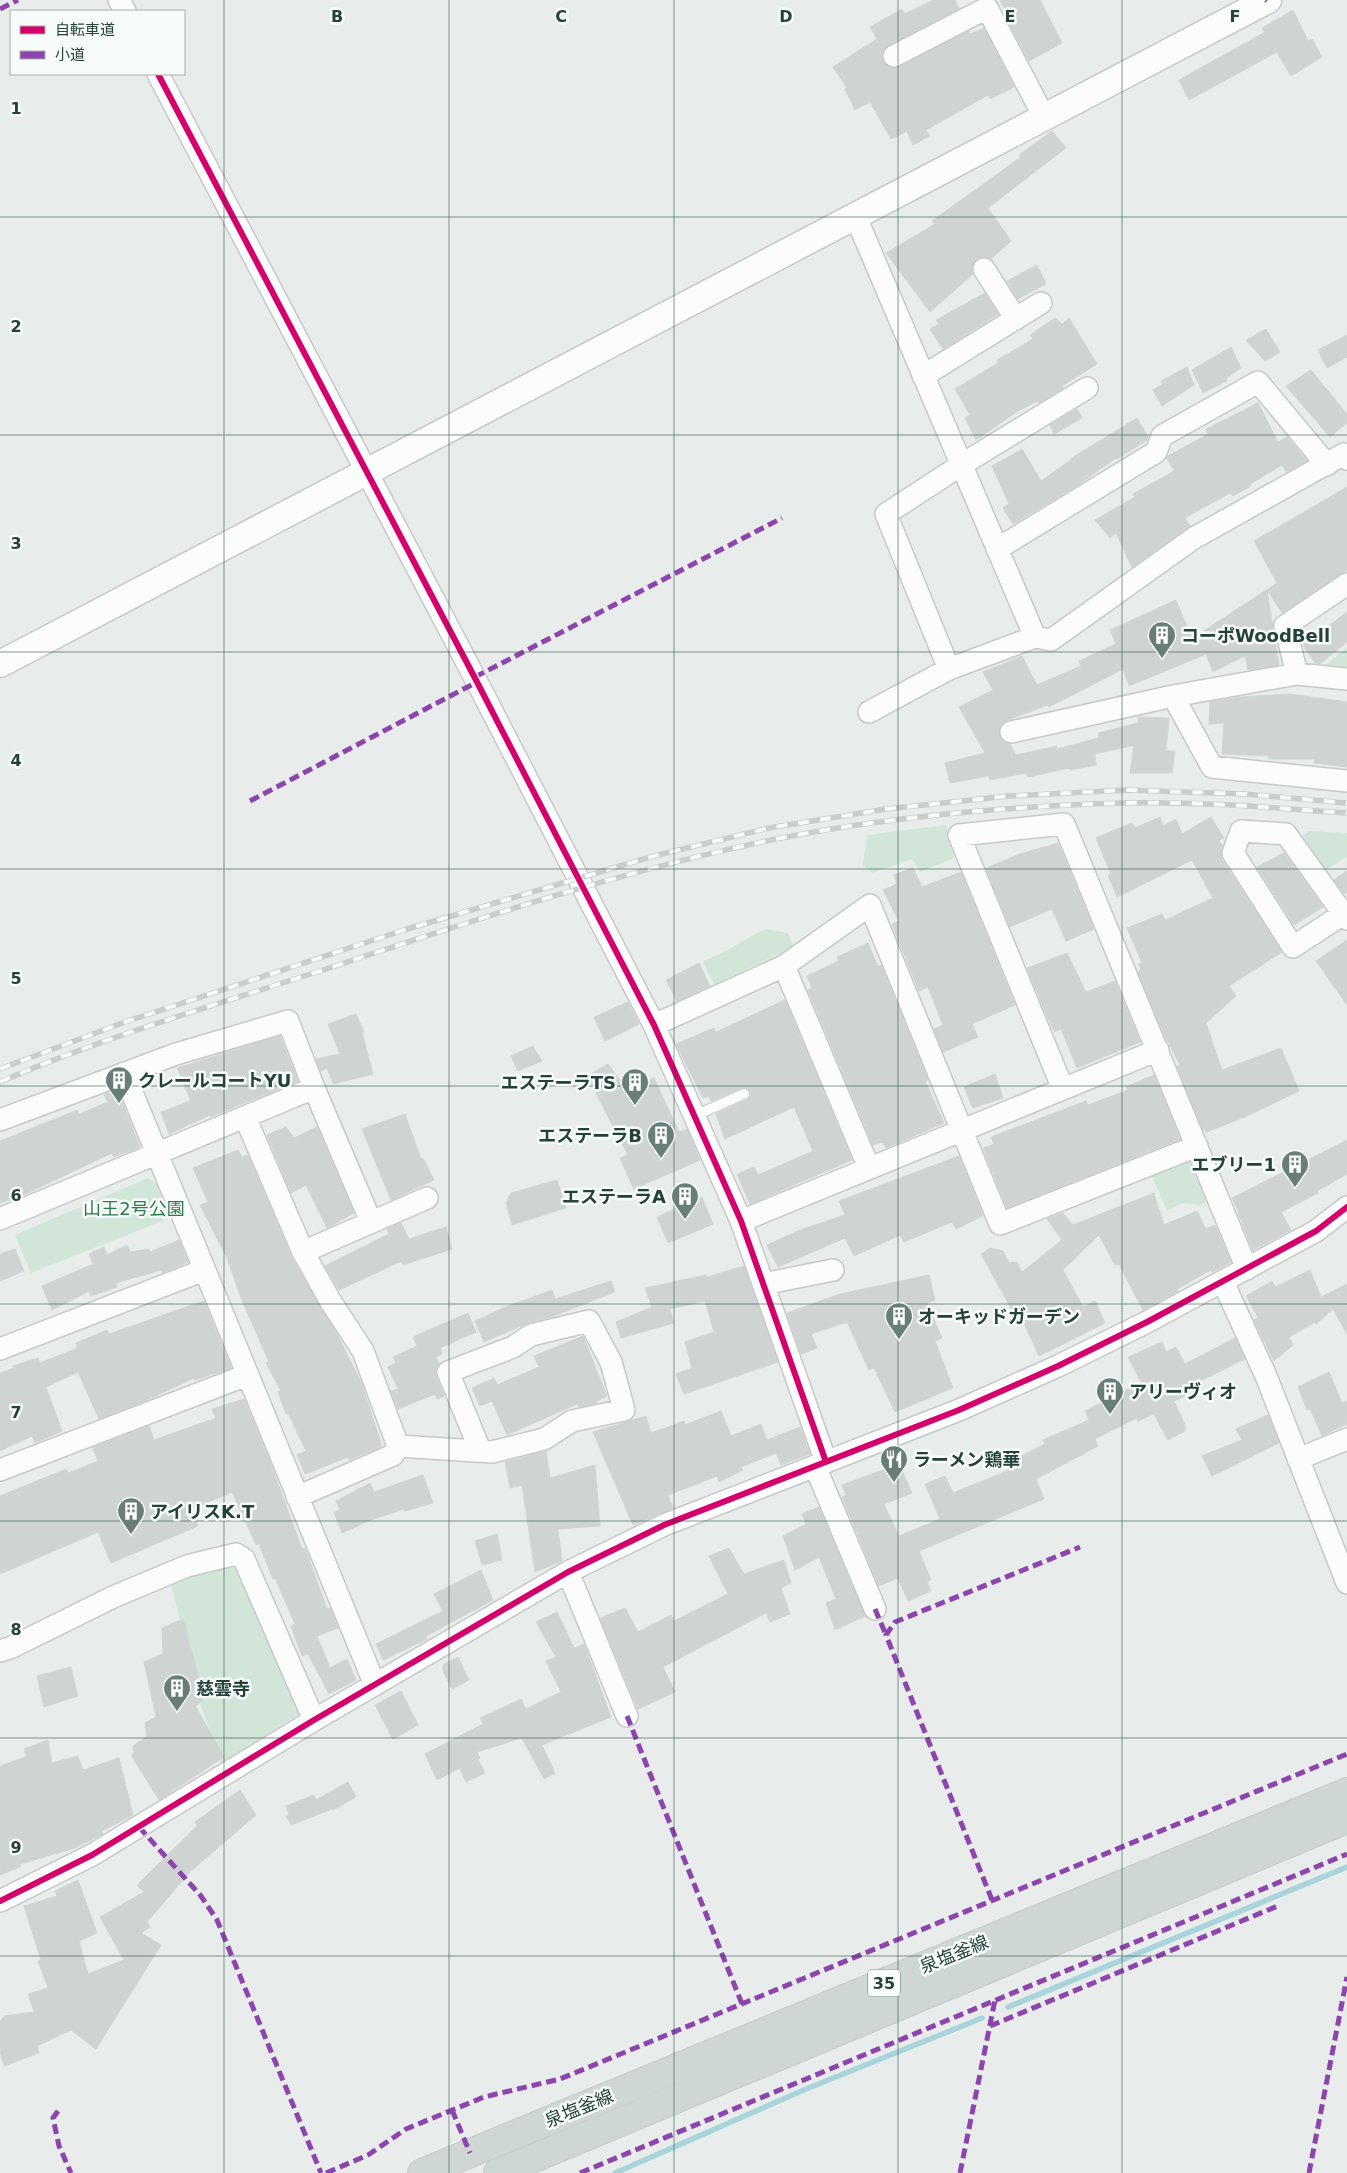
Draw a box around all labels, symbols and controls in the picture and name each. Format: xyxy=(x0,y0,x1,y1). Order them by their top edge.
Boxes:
text: B xyxy=(331,7,343,26)
text: C xyxy=(555,7,567,26)
text: D xyxy=(779,7,793,26)
text: E xyxy=(1005,7,1015,26)
text: F xyxy=(1230,7,1240,26)
legend xyxy=(10,10,185,75)
text: 自転車道 xyxy=(55,21,115,39)
text: 小道 xyxy=(55,46,85,64)
text: 1 xyxy=(10,99,22,118)
text: 2 xyxy=(10,317,22,336)
text: 3 xyxy=(10,534,22,553)
building icon: コーポWoodBell xyxy=(1147,620,1177,659)
place label: コーポWoodBell xyxy=(1181,625,1330,646)
text: 4 xyxy=(10,751,22,770)
text: 5 xyxy=(10,969,22,988)
building icon: クレールコートYU xyxy=(104,1065,134,1104)
building icon: エステーラTS xyxy=(620,1067,650,1106)
place label: クレールコートYU xyxy=(138,1070,291,1091)
place label: エステーラTS xyxy=(501,1072,616,1093)
building icon: エステーラB xyxy=(646,1120,676,1159)
place label: エステーラB xyxy=(538,1125,642,1146)
building icon: エブリー1 xyxy=(1280,1149,1310,1188)
place label: エブリー1 xyxy=(1191,1154,1276,1175)
building icon: エステーラA xyxy=(670,1181,700,1220)
text: 6 xyxy=(10,1186,22,1205)
place label: エステーラA xyxy=(562,1186,666,1207)
park label: 山王2号公園 xyxy=(83,1198,185,1219)
building icon: オーキッドガーデン xyxy=(884,1301,914,1340)
place label: オーキッドガーデン xyxy=(918,1306,1080,1327)
building icon: アリーヴィオ xyxy=(1095,1376,1125,1415)
place label: アリーヴィオ xyxy=(1129,1381,1237,1402)
text: 7 xyxy=(10,1403,22,1422)
restaurant icon: ラーメン鶏華 xyxy=(879,1444,909,1483)
place label: ラーメン鶏華 xyxy=(913,1449,1020,1470)
building icon: アイリスK.T xyxy=(116,1496,146,1535)
place label: アイリスK.T xyxy=(150,1501,255,1522)
text: 8 xyxy=(10,1620,22,1639)
building icon: 慈雲寺 xyxy=(162,1673,192,1712)
place label: 慈雲寺 xyxy=(196,1678,250,1699)
text: 9 xyxy=(10,1838,22,1857)
street label: 泉塩釜線 xyxy=(917,1931,991,1977)
road number: 35 xyxy=(868,1970,900,1996)
street label: 泉塩釜線 xyxy=(542,2085,616,2131)

